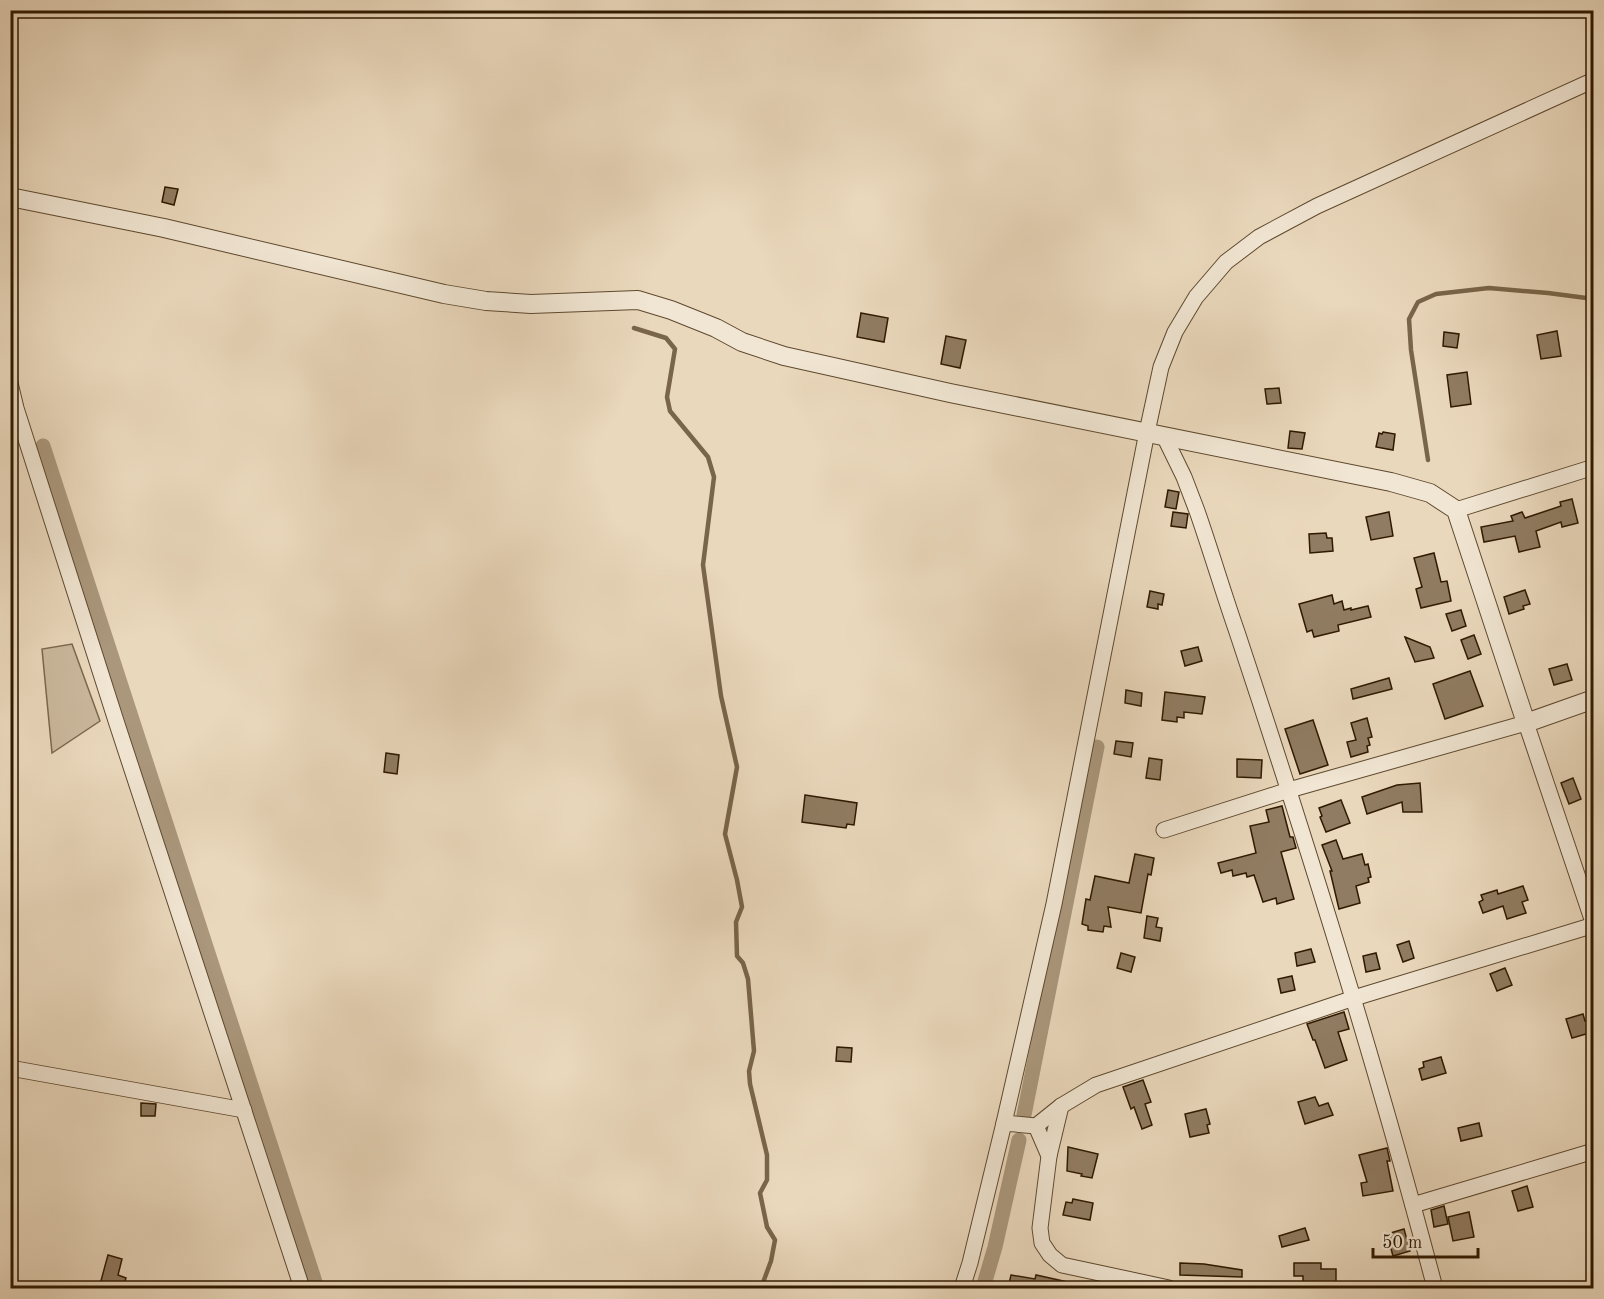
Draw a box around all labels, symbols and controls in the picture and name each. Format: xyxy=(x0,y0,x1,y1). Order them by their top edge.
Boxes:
scale bar xyxy=(1373,1221,1478,1259)
text: 50 m xyxy=(1382,1234,1422,1252)

